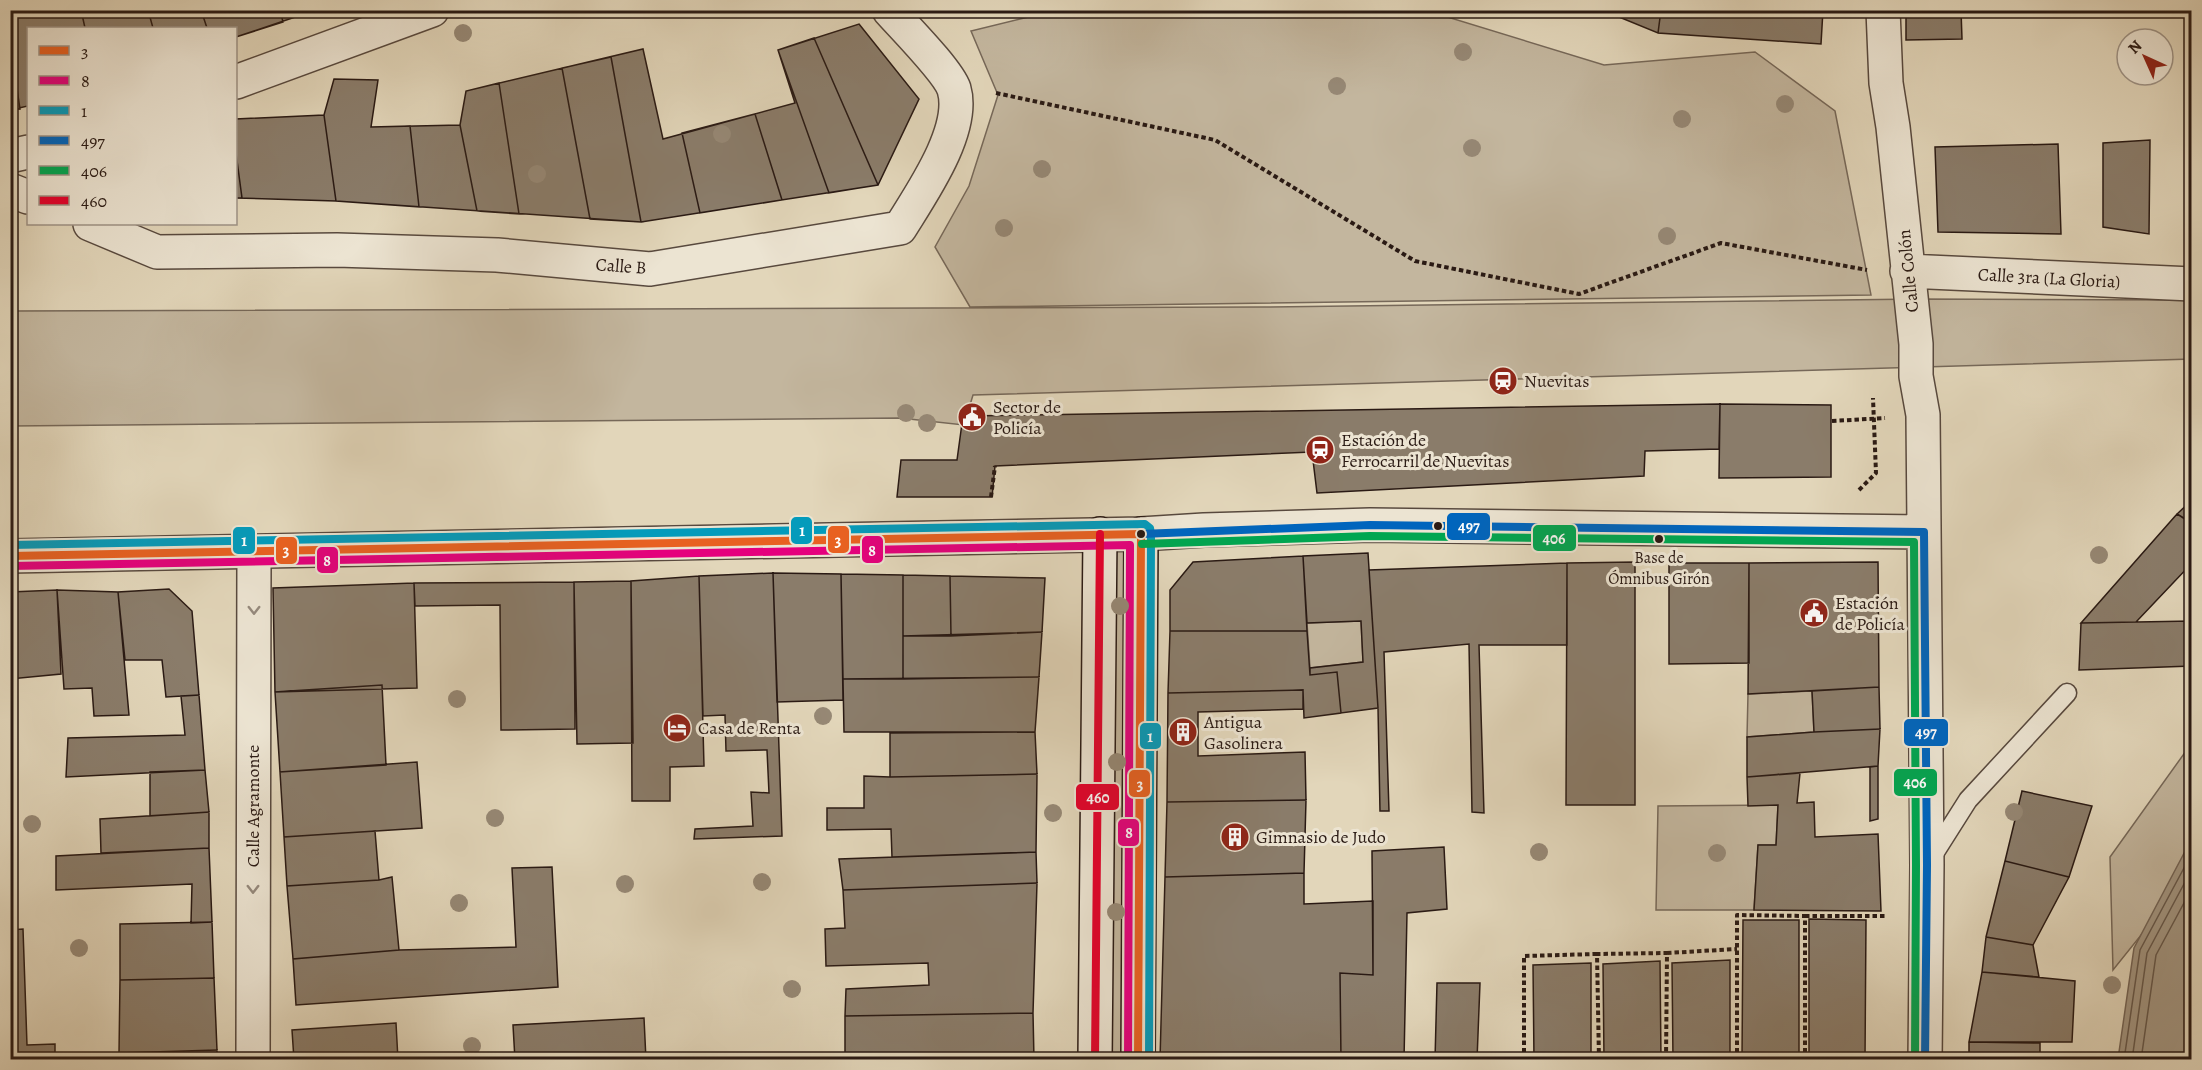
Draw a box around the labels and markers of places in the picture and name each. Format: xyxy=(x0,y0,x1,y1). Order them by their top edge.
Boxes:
station icon: Nuevitas xyxy=(1487,365,1519,397)
place label: Nuevitas xyxy=(1524,369,1589,393)
place label: Sector de Policía xyxy=(993,395,1061,440)
public building icon: Sector de Policía xyxy=(956,401,988,433)
place label: Estación de Ferrocarril de Nuevitas xyxy=(1341,428,1509,473)
station icon: Estación de Ferrocarril de Nuevitas xyxy=(1304,434,1336,466)
unlabelled marker xyxy=(1432,520,1444,532)
unlabelled marker xyxy=(1135,528,1147,540)
marker: Base de Ómnibus Girón xyxy=(1653,533,1665,545)
place label: Base de Ómnibus Girón xyxy=(1608,547,1710,590)
place label: Estación de Policía xyxy=(1835,591,1906,636)
public building icon: Estación de Policía xyxy=(1798,597,1830,629)
place label: Antigua Gasolinera xyxy=(1203,710,1284,755)
hotel icon: Casa de Renta xyxy=(661,712,693,744)
place label: Casa de Renta xyxy=(698,716,801,740)
building icon: Antigua Gasolinera xyxy=(1167,716,1199,748)
building icon: Gimnasio de Judo xyxy=(1219,821,1251,853)
place label: Gimnasio de Judo xyxy=(1256,825,1386,849)

